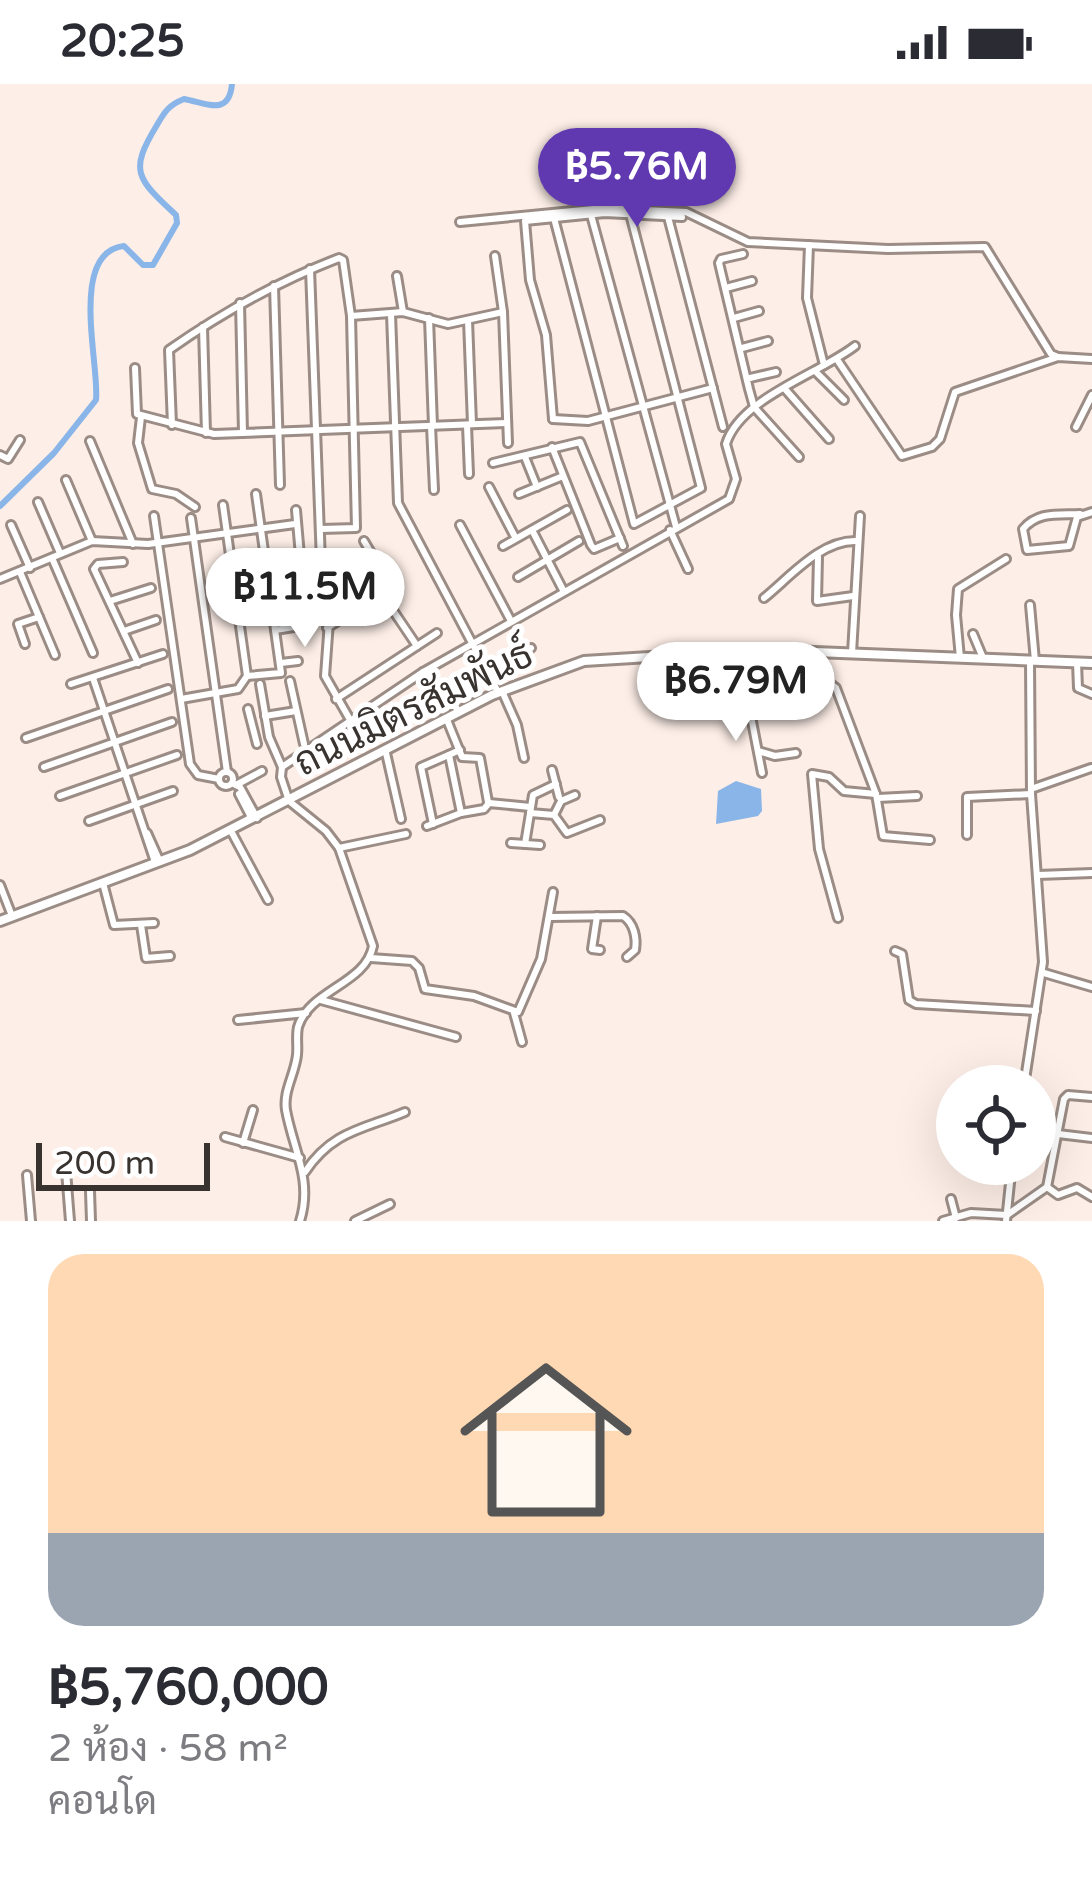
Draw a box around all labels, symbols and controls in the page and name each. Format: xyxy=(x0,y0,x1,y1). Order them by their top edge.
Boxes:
text: 20:25 xyxy=(60,15,185,69)
pin: ฿5.76M xyxy=(539,128,735,230)
text: ฿5.76M xyxy=(565,143,709,190)
pin: ฿11.5M xyxy=(207,548,403,650)
text: ฿11.5M xyxy=(233,563,377,610)
street label: ถนนมิตรสัมพันธ์ xyxy=(286,629,541,786)
pin: ฿6.79M xyxy=(638,642,834,744)
text: ฿6.79M xyxy=(664,657,808,704)
map controls xyxy=(936,1065,1056,1185)
button: locate xyxy=(936,1065,1056,1185)
scale bar xyxy=(36,1137,210,1190)
text: 200 m xyxy=(54,1144,155,1183)
icon: home xyxy=(438,1332,654,1548)
text: ฿5,760,000 xyxy=(48,1657,328,1719)
text: 2 ห้อง · 58 m² xyxy=(48,1725,288,1772)
text: คอนโด xyxy=(48,1778,157,1825)

